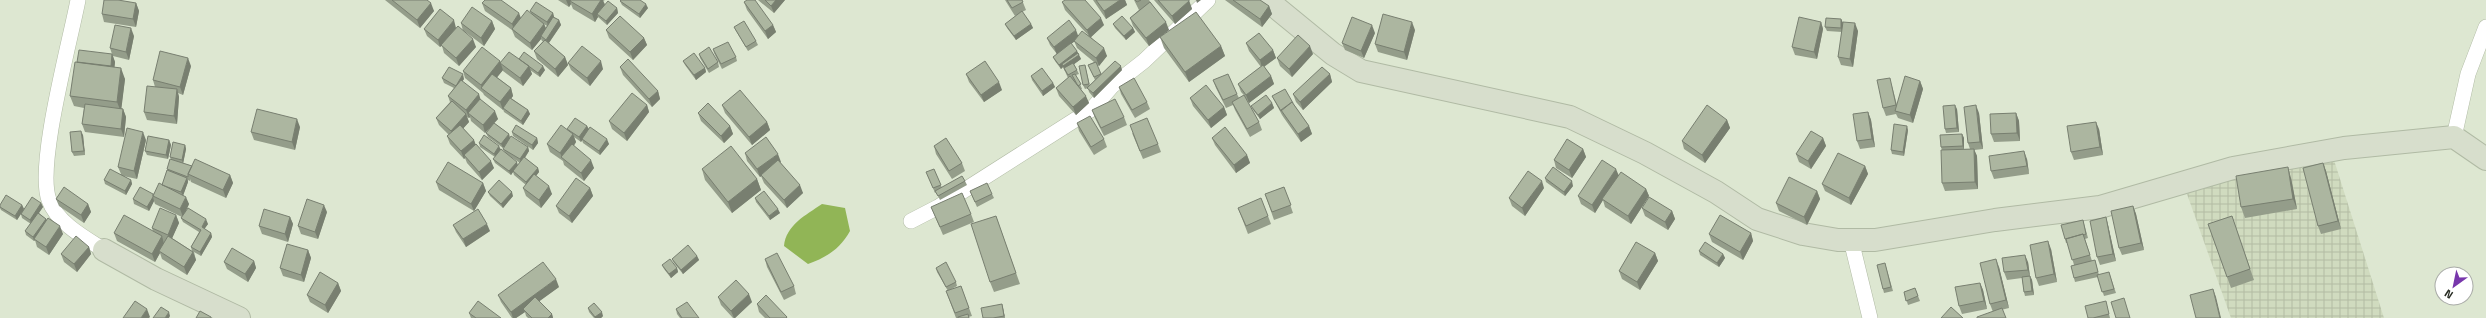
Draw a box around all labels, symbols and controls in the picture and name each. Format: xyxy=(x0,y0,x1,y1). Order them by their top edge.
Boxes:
north arrow xyxy=(2434,266,2474,306)
text: N xyxy=(2441,286,2456,303)

